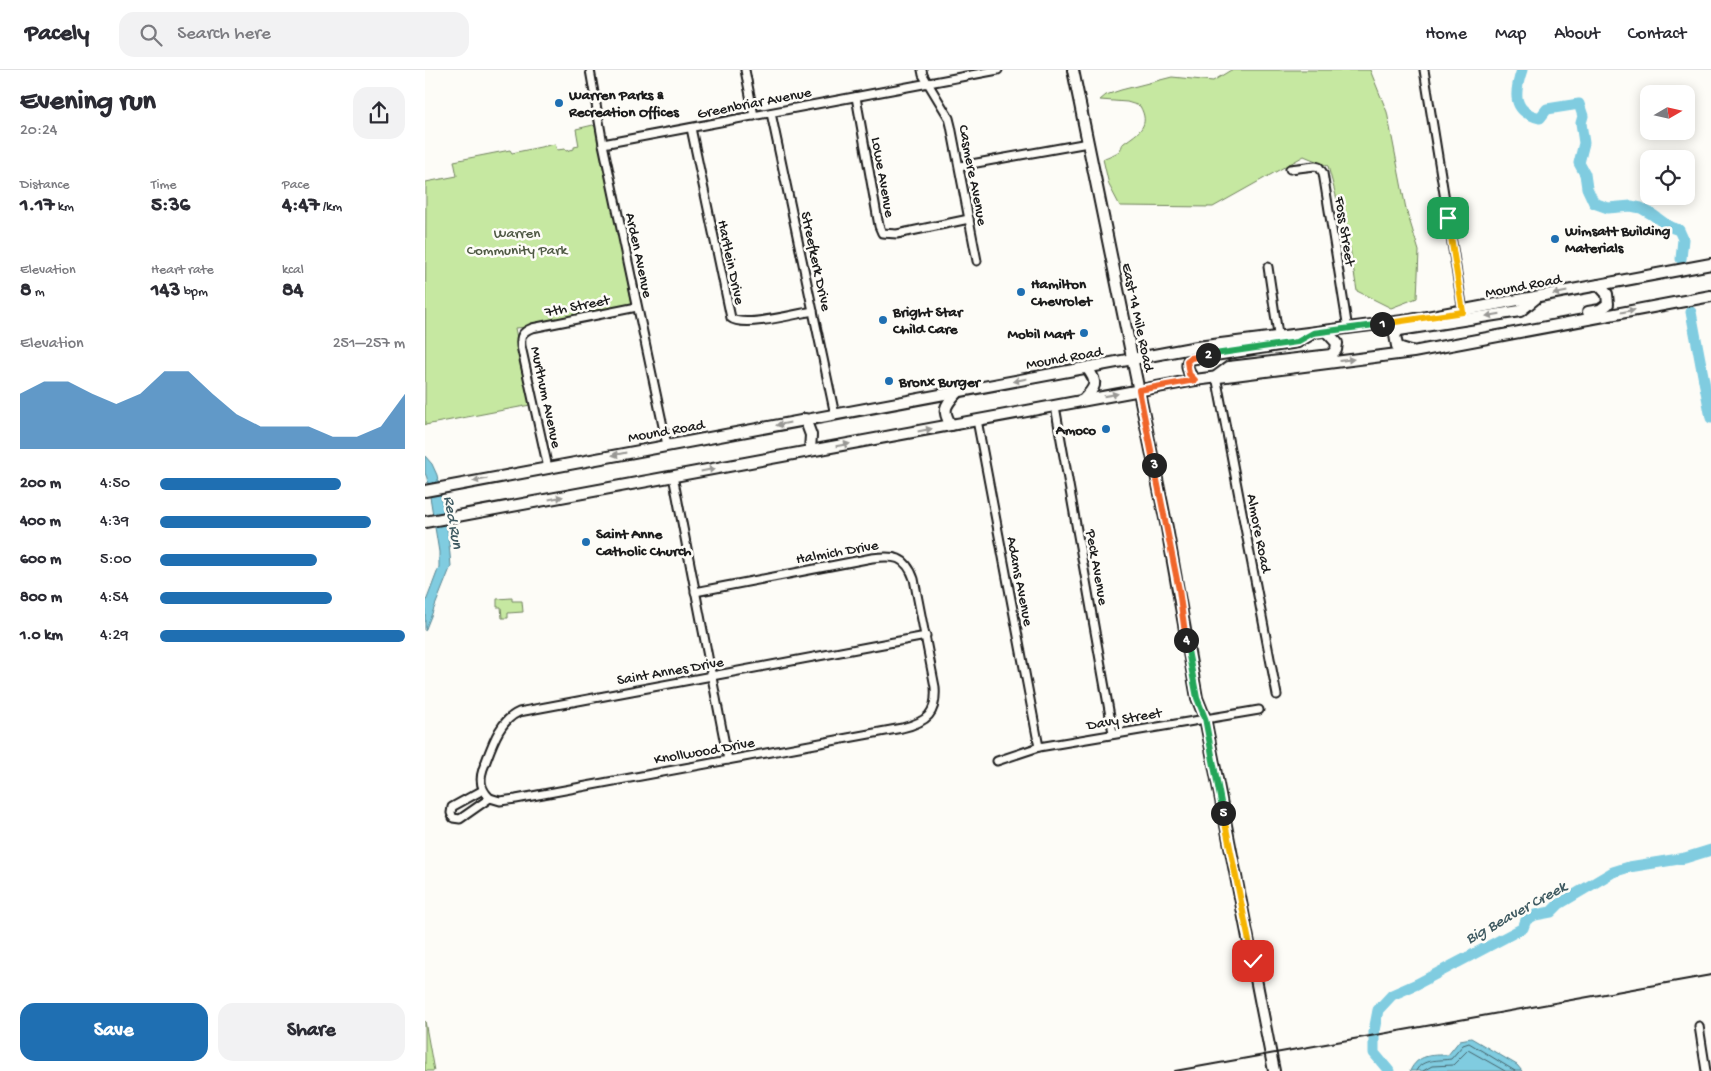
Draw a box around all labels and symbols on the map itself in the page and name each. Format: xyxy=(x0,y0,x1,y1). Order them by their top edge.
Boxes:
street label: Greenbriar Avenue xyxy=(696,84,813,124)
north arrow xyxy=(1640,85,1695,140)
place label: Warren Parks & Recreation Offices xyxy=(568,87,680,122)
marker: Warren Parks & Recreation Offices xyxy=(553,97,565,109)
street label: Casmere Avenue xyxy=(953,124,991,227)
street label: Lowe Avenue xyxy=(866,136,898,219)
street label: Foss Street xyxy=(1329,194,1359,269)
pin xyxy=(1427,197,1469,239)
street label: Streefkerk Drive xyxy=(796,210,834,313)
street label: Arden Avenue xyxy=(620,211,656,300)
street label: Hartlein Drive xyxy=(712,218,748,307)
place label: Wimsatt Building Materials xyxy=(1564,223,1671,258)
park label: Warren Community Park xyxy=(467,225,568,260)
marker: Wimsatt Building Materials xyxy=(1549,233,1561,245)
street label: East 14 Mile Road xyxy=(1117,261,1158,375)
street label: Mound Road xyxy=(1484,271,1564,303)
place label: Hamilton Chevrolet xyxy=(1030,276,1094,311)
marker: Hamilton Chevrolet xyxy=(1015,286,1027,298)
one-way arrow xyxy=(1552,289,1568,297)
street label: 7th Street xyxy=(543,292,613,322)
place label: Bright Star Child Care xyxy=(892,304,964,339)
one-way arrow xyxy=(1620,307,1636,315)
one-way arrow xyxy=(1485,311,1501,319)
pin: 1 xyxy=(1369,312,1395,336)
marker: Bright Star Child Care xyxy=(877,314,889,326)
place label: Mobil Mart xyxy=(1008,326,1076,344)
marker: Mobil Mart xyxy=(1078,327,1090,339)
pin: 2 xyxy=(1195,342,1221,368)
street label: Mound Road xyxy=(1025,343,1105,375)
street label: Murthum Avenue xyxy=(526,345,565,450)
one-way arrow xyxy=(1340,356,1356,364)
place label: Bronx Burger xyxy=(898,374,982,392)
marker: Bronx Burger xyxy=(883,375,895,387)
one-way arrow xyxy=(1012,377,1028,385)
one-way arrow xyxy=(1103,391,1119,399)
street label: Mound Road xyxy=(627,416,707,448)
one-way arrow xyxy=(774,420,790,428)
place label: Amoco xyxy=(1055,422,1096,440)
marker: Amoco xyxy=(1100,423,1112,435)
one-way arrow xyxy=(918,425,934,433)
one-way arrow xyxy=(835,440,851,448)
one-way arrow xyxy=(611,451,627,459)
pin: 3 xyxy=(1141,452,1167,478)
one-way arrow xyxy=(700,465,716,473)
one-way arrow xyxy=(472,477,488,485)
street label: Almore Road xyxy=(1242,492,1275,576)
one-way arrow xyxy=(548,493,564,501)
water label: Red Run xyxy=(438,495,466,551)
place label: Saint Anne Catholic Church xyxy=(595,526,691,561)
street label: Peck Avenue xyxy=(1080,527,1112,607)
street label: Adams Avenue xyxy=(1002,535,1037,628)
marker: Saint Anne Catholic Church xyxy=(580,536,592,548)
street label: Halmich Drive xyxy=(795,537,880,569)
pin: 4 xyxy=(1173,628,1199,652)
street label: Saint Annes Drive xyxy=(616,654,725,690)
street label: Davy Street xyxy=(1085,704,1165,736)
street label: Knollwood Drive xyxy=(653,734,756,770)
pin: 5 xyxy=(1211,800,1235,826)
water label: Big Beaver Creek xyxy=(1463,878,1572,950)
pin xyxy=(1232,940,1274,982)

